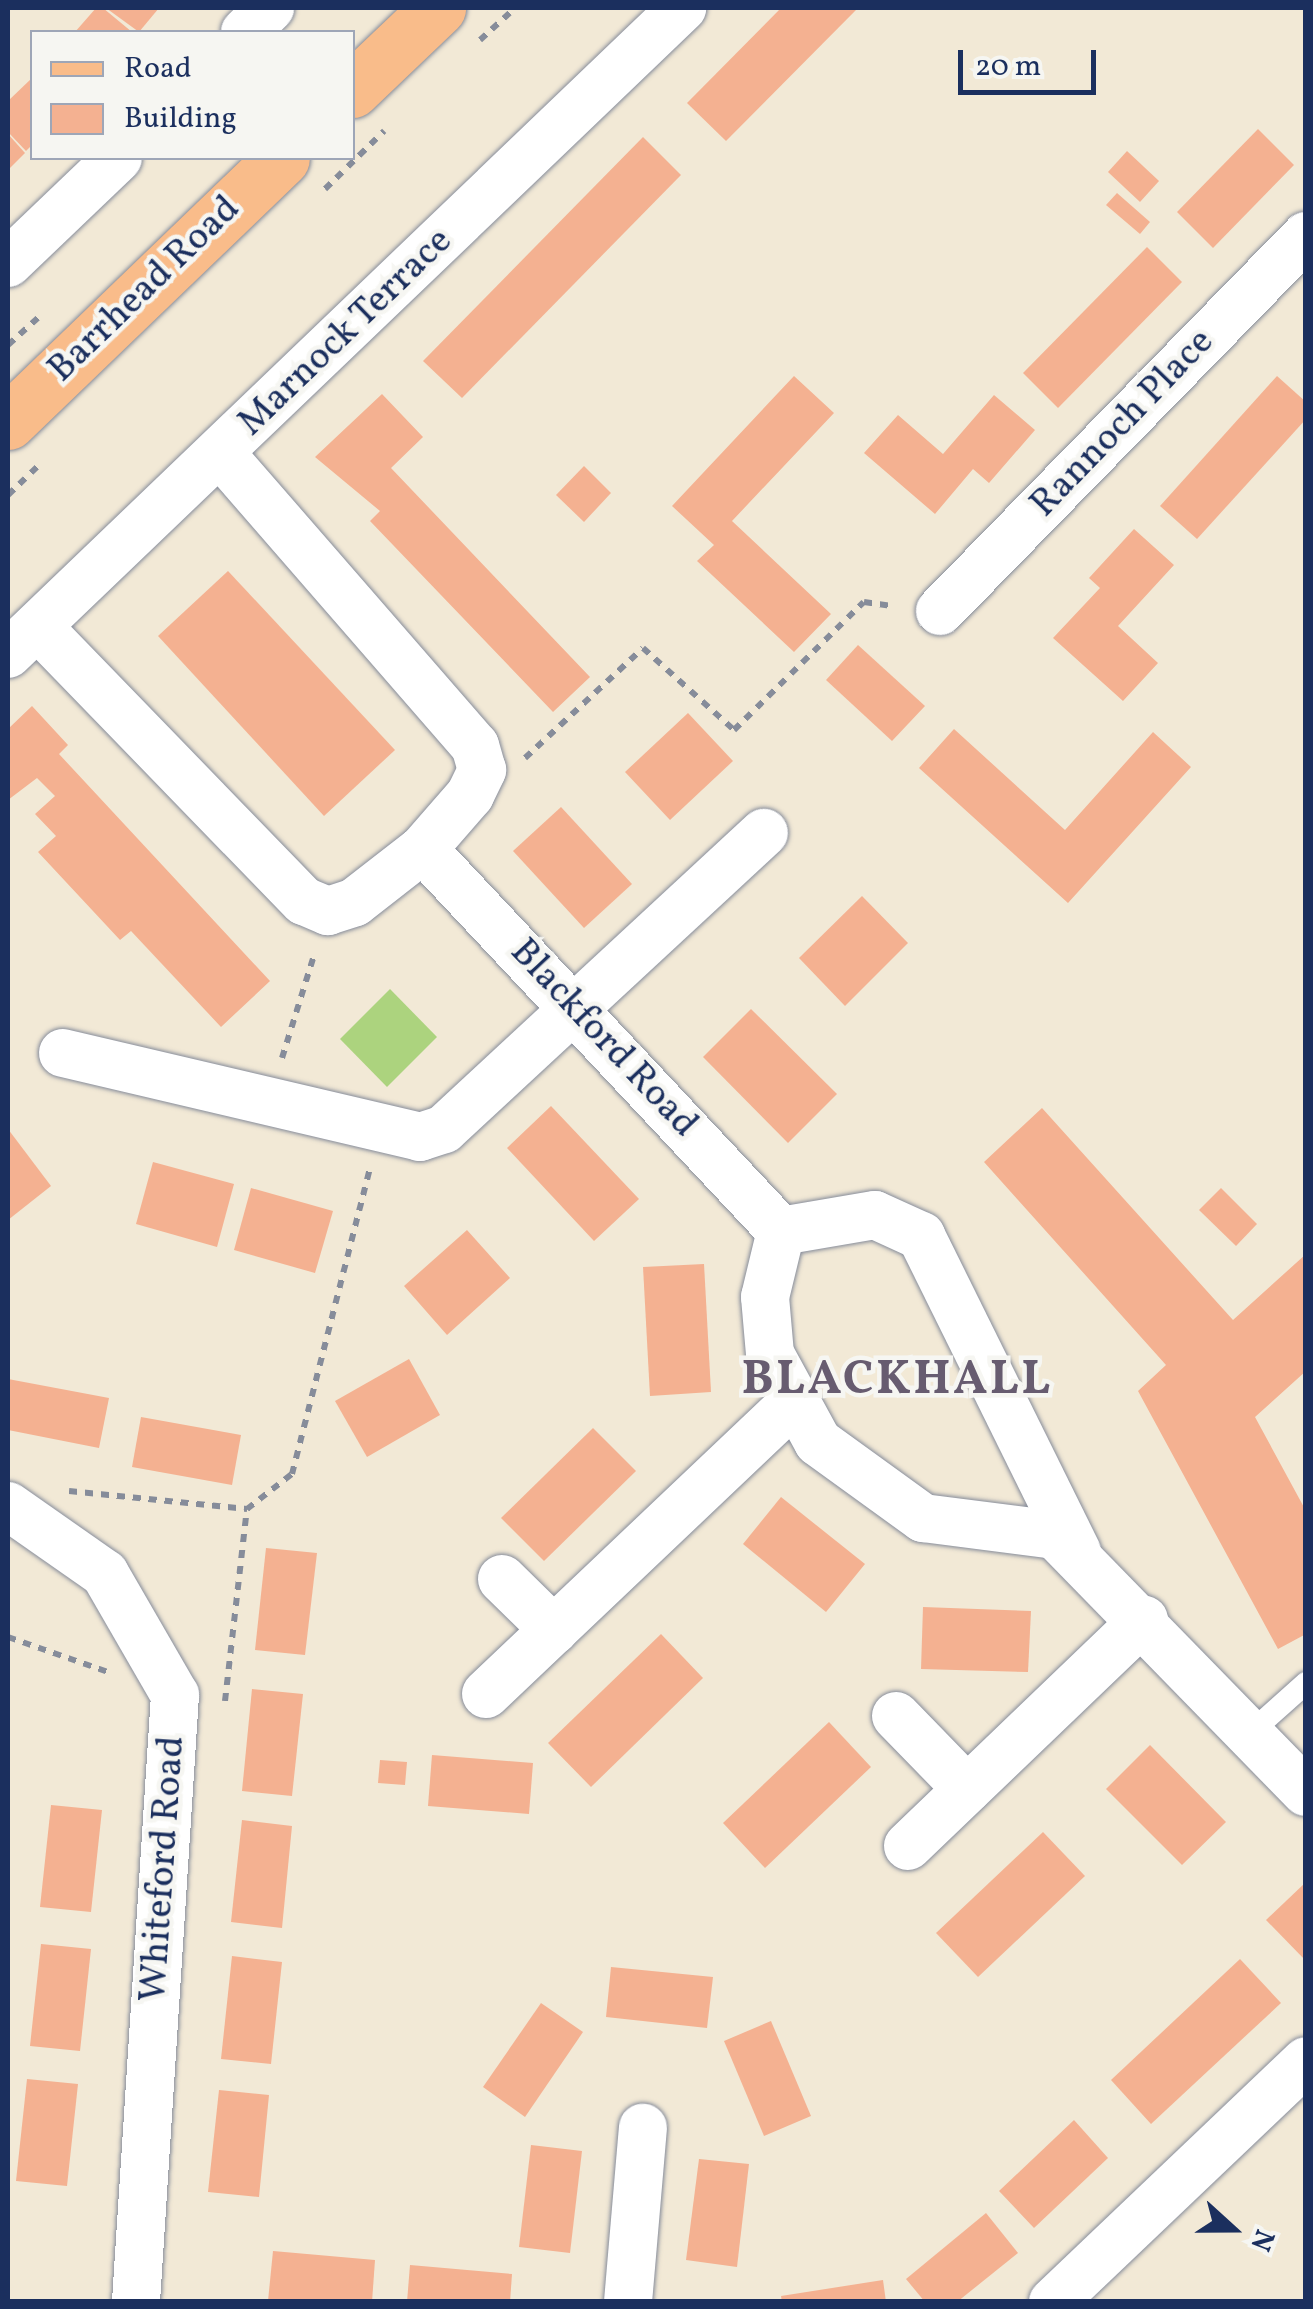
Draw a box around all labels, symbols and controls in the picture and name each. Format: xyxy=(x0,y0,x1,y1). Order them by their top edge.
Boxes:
legend xyxy=(30,30,355,160)
scale bar xyxy=(963,30,1100,92)
text: 20 m xyxy=(975,46,1041,88)
text: Road xyxy=(124,48,192,90)
text: Building xyxy=(124,98,237,140)
street label: Barrhead Road xyxy=(40,187,250,393)
street label: Marnock Terrace xyxy=(229,219,463,447)
street label: Rannoch Place xyxy=(1022,320,1224,528)
street label: Blackford Road xyxy=(499,930,707,1148)
district label: BLACKHALL xyxy=(741,1352,1053,1410)
street label: Whiteford Road xyxy=(132,1734,196,2004)
north arrow xyxy=(1183,2179,1283,2279)
text: N xyxy=(1240,2223,1283,2256)

